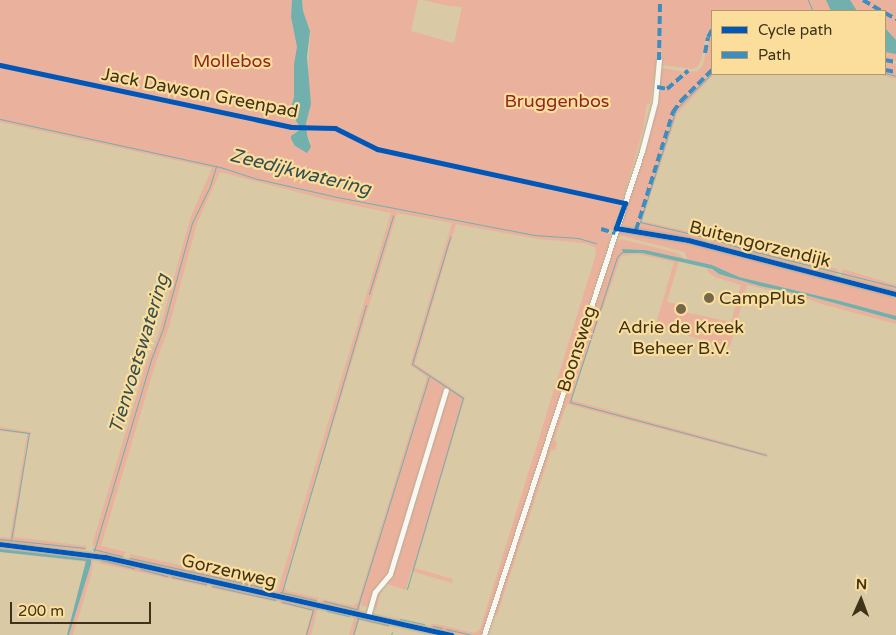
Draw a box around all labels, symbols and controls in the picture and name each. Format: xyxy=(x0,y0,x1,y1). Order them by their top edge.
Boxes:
legend xyxy=(711,10,886,75)
text: Cycle path xyxy=(758,21,832,39)
text: Path xyxy=(758,46,791,64)
park label: Mollebos xyxy=(193,50,271,72)
street label: Jack Dawson Greenpad xyxy=(100,63,300,123)
park label: Bruggenbos xyxy=(504,90,610,112)
water label: Zeedijkwatering xyxy=(227,144,373,202)
street label: Buitengorzendijk xyxy=(687,216,833,272)
water label: Tienvoetswatering xyxy=(105,271,175,437)
place label: CampPlus xyxy=(719,287,805,309)
marker: CampPlus xyxy=(703,292,715,304)
street label: Boonsweg xyxy=(553,303,601,395)
marker: Adrie de Kreek Beheer B.V. xyxy=(675,303,687,315)
place label: Adrie de Kreek Beheer B.V. xyxy=(618,317,744,359)
street label: Gorzenweg xyxy=(179,550,279,592)
north arrow xyxy=(836,575,886,625)
text: N xyxy=(856,576,867,593)
scale bar xyxy=(12,592,154,624)
text: 200 m xyxy=(18,602,64,620)

